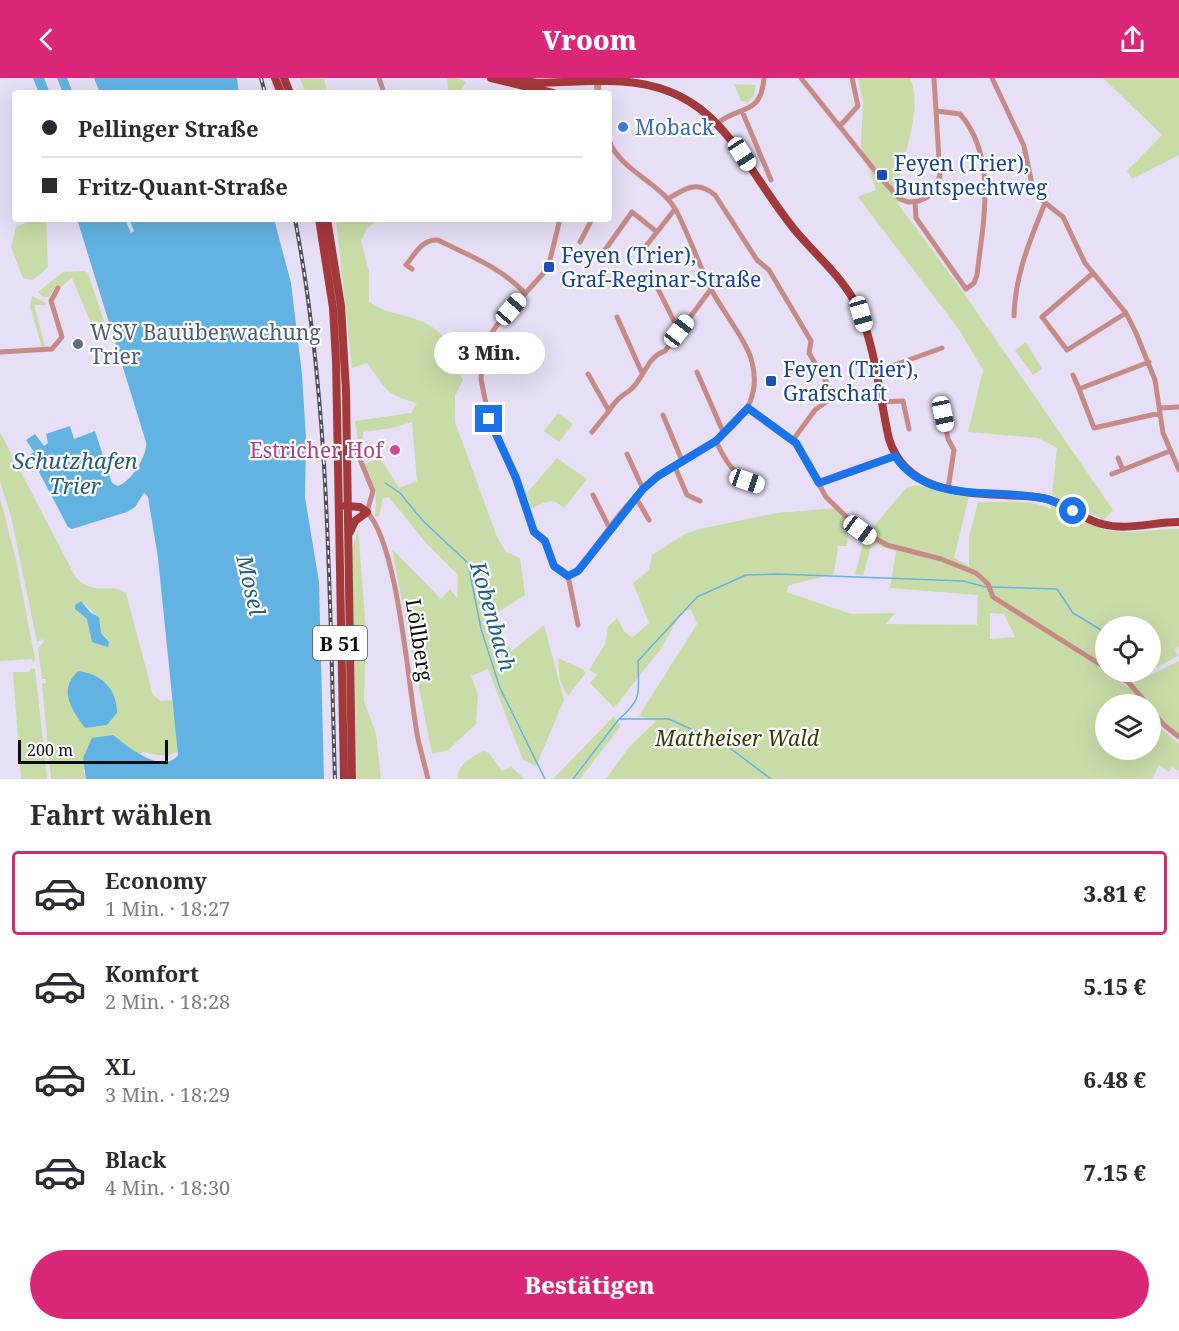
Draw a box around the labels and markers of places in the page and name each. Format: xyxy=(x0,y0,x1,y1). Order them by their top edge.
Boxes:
place label: Moback xyxy=(635,113,715,141)
marker: Moback xyxy=(616,120,630,134)
place label: Feyen (Trier), Buntspechtweg xyxy=(894,149,1048,201)
marker: Feyen (Trier), Buntspechtweg xyxy=(875,168,889,182)
place label: Feyen (Trier), Graf-Reginar-Straße xyxy=(561,241,761,293)
marker: Feyen (Trier), Graf-Reginar-Straße xyxy=(542,260,556,274)
place label: WSV Bauüberwachung Trier xyxy=(90,318,321,370)
marker: WSV Bauüberwachung Trier xyxy=(71,337,85,351)
place label: Feyen (Trier), Grafschaft xyxy=(783,355,918,407)
marker: Feyen (Trier), Grafschaft xyxy=(764,374,778,388)
place label: Estricher Hof xyxy=(250,436,385,464)
marker: Estricher Hof xyxy=(388,443,402,457)

